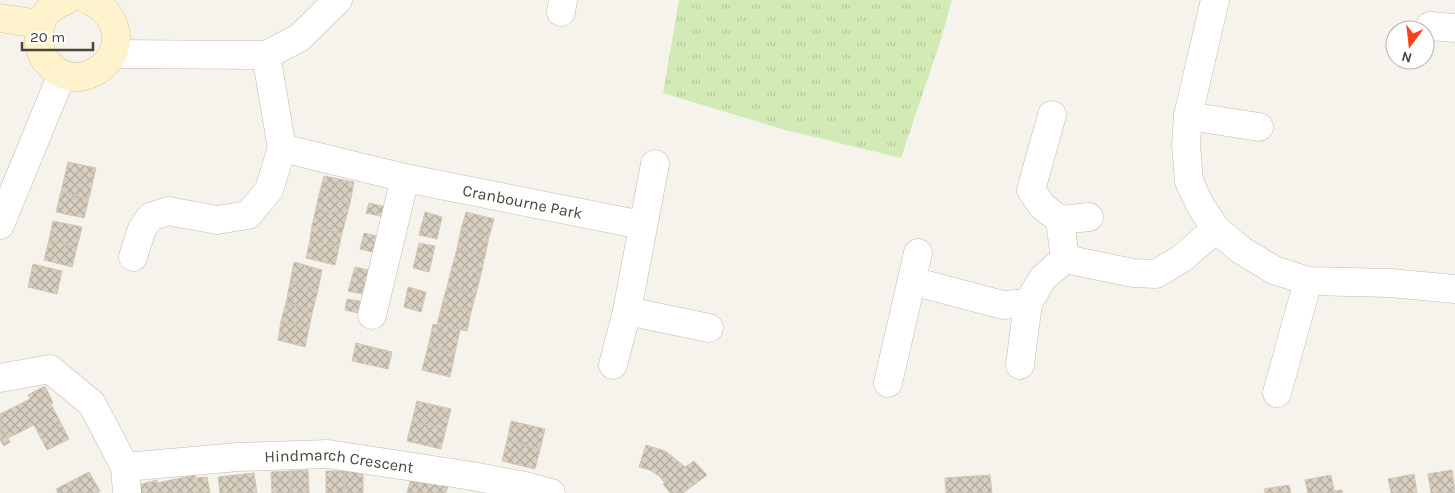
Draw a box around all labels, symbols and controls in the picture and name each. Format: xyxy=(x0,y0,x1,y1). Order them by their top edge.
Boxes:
scale bar xyxy=(22,20,94,52)
north arrow xyxy=(1385,20,1435,70)
text: 20 m xyxy=(30,28,65,46)
text: N xyxy=(1400,48,1414,67)
street label: Cranbourne Park xyxy=(461,181,584,223)
street label: Hindmarch Crescent xyxy=(264,445,415,477)

